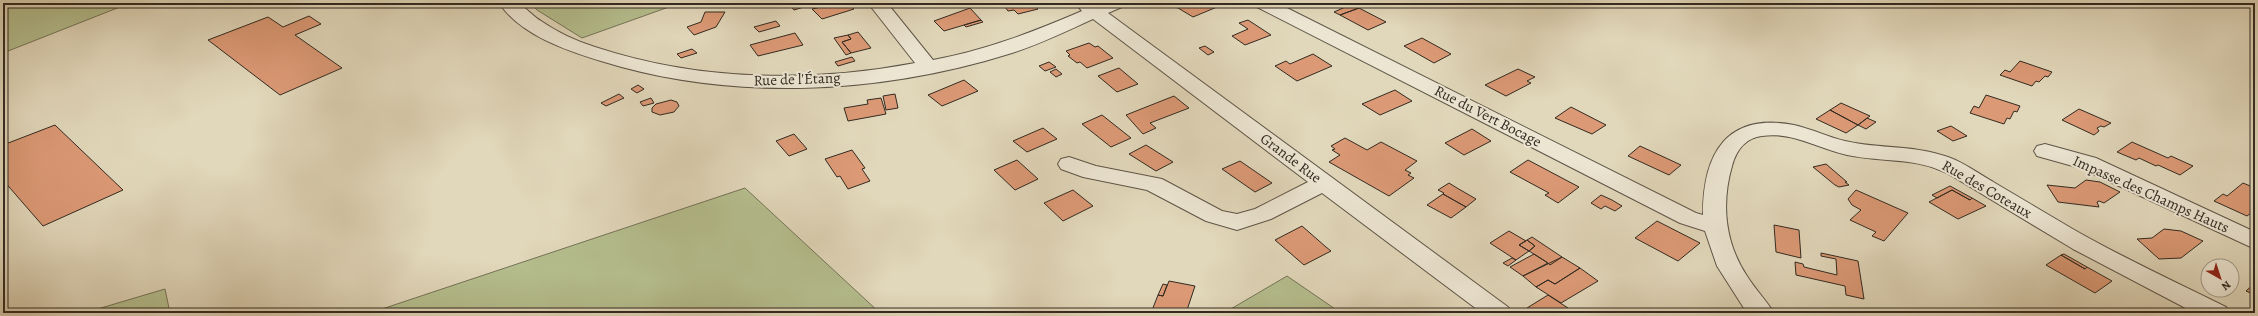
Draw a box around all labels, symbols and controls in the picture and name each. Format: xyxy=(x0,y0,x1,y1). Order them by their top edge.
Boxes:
street label: Rue de l'Étang xyxy=(753,67,841,91)
street label: Rue du Vert Bocage xyxy=(1431,80,1545,152)
street label: Grande Rue xyxy=(1256,128,1326,188)
street label: Impasse des Champs Hauts xyxy=(2070,150,2232,238)
street label: Rue des Coteaux xyxy=(1938,155,2036,223)
north arrow xyxy=(2200,258,2240,298)
text: N xyxy=(2218,277,2234,294)

